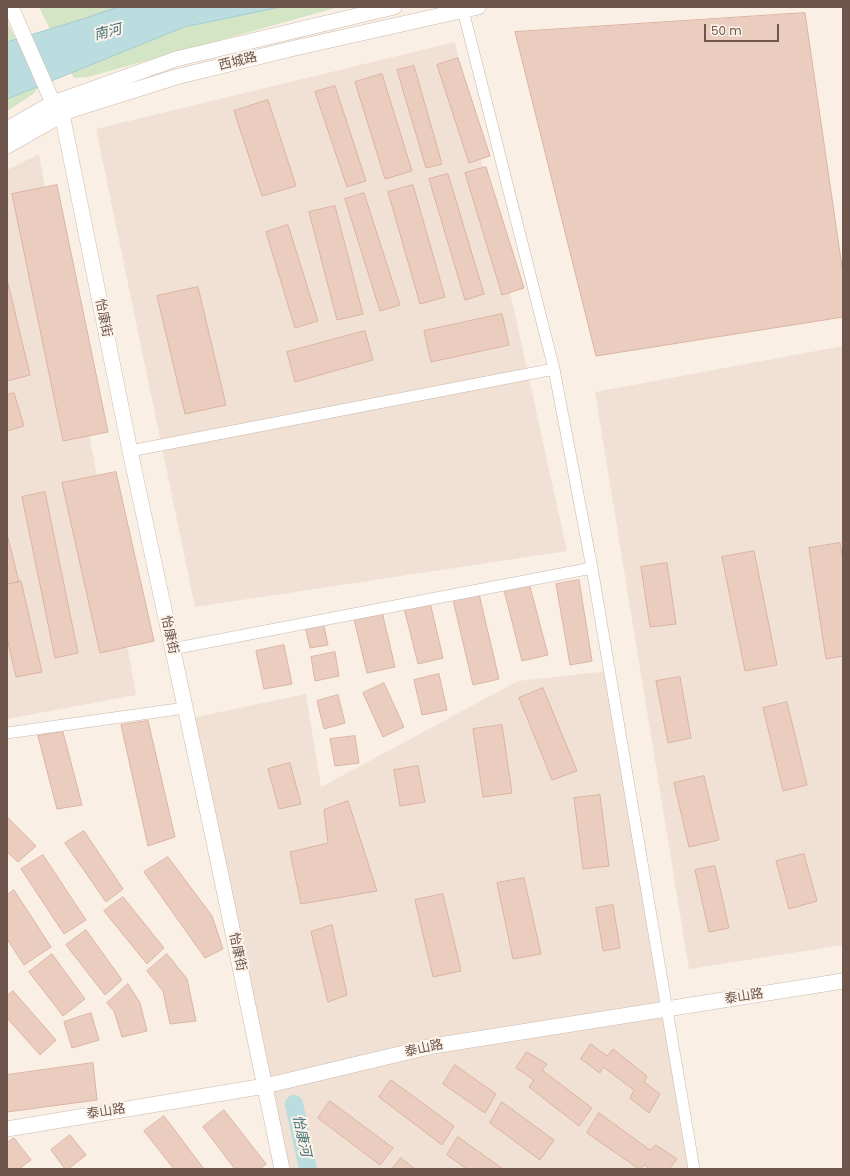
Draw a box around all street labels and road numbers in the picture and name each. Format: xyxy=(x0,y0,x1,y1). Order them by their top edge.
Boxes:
street label: 西城路 xyxy=(217,50,259,74)
street label: 怡康街 xyxy=(92,297,114,339)
street label: 怡康街 xyxy=(157,614,181,656)
street label: 怡康街 xyxy=(225,931,249,973)
street label: 泰山路 xyxy=(724,986,764,1008)
street label: 泰山路 xyxy=(403,1037,445,1061)
street label: 泰山路 xyxy=(86,1101,126,1123)

